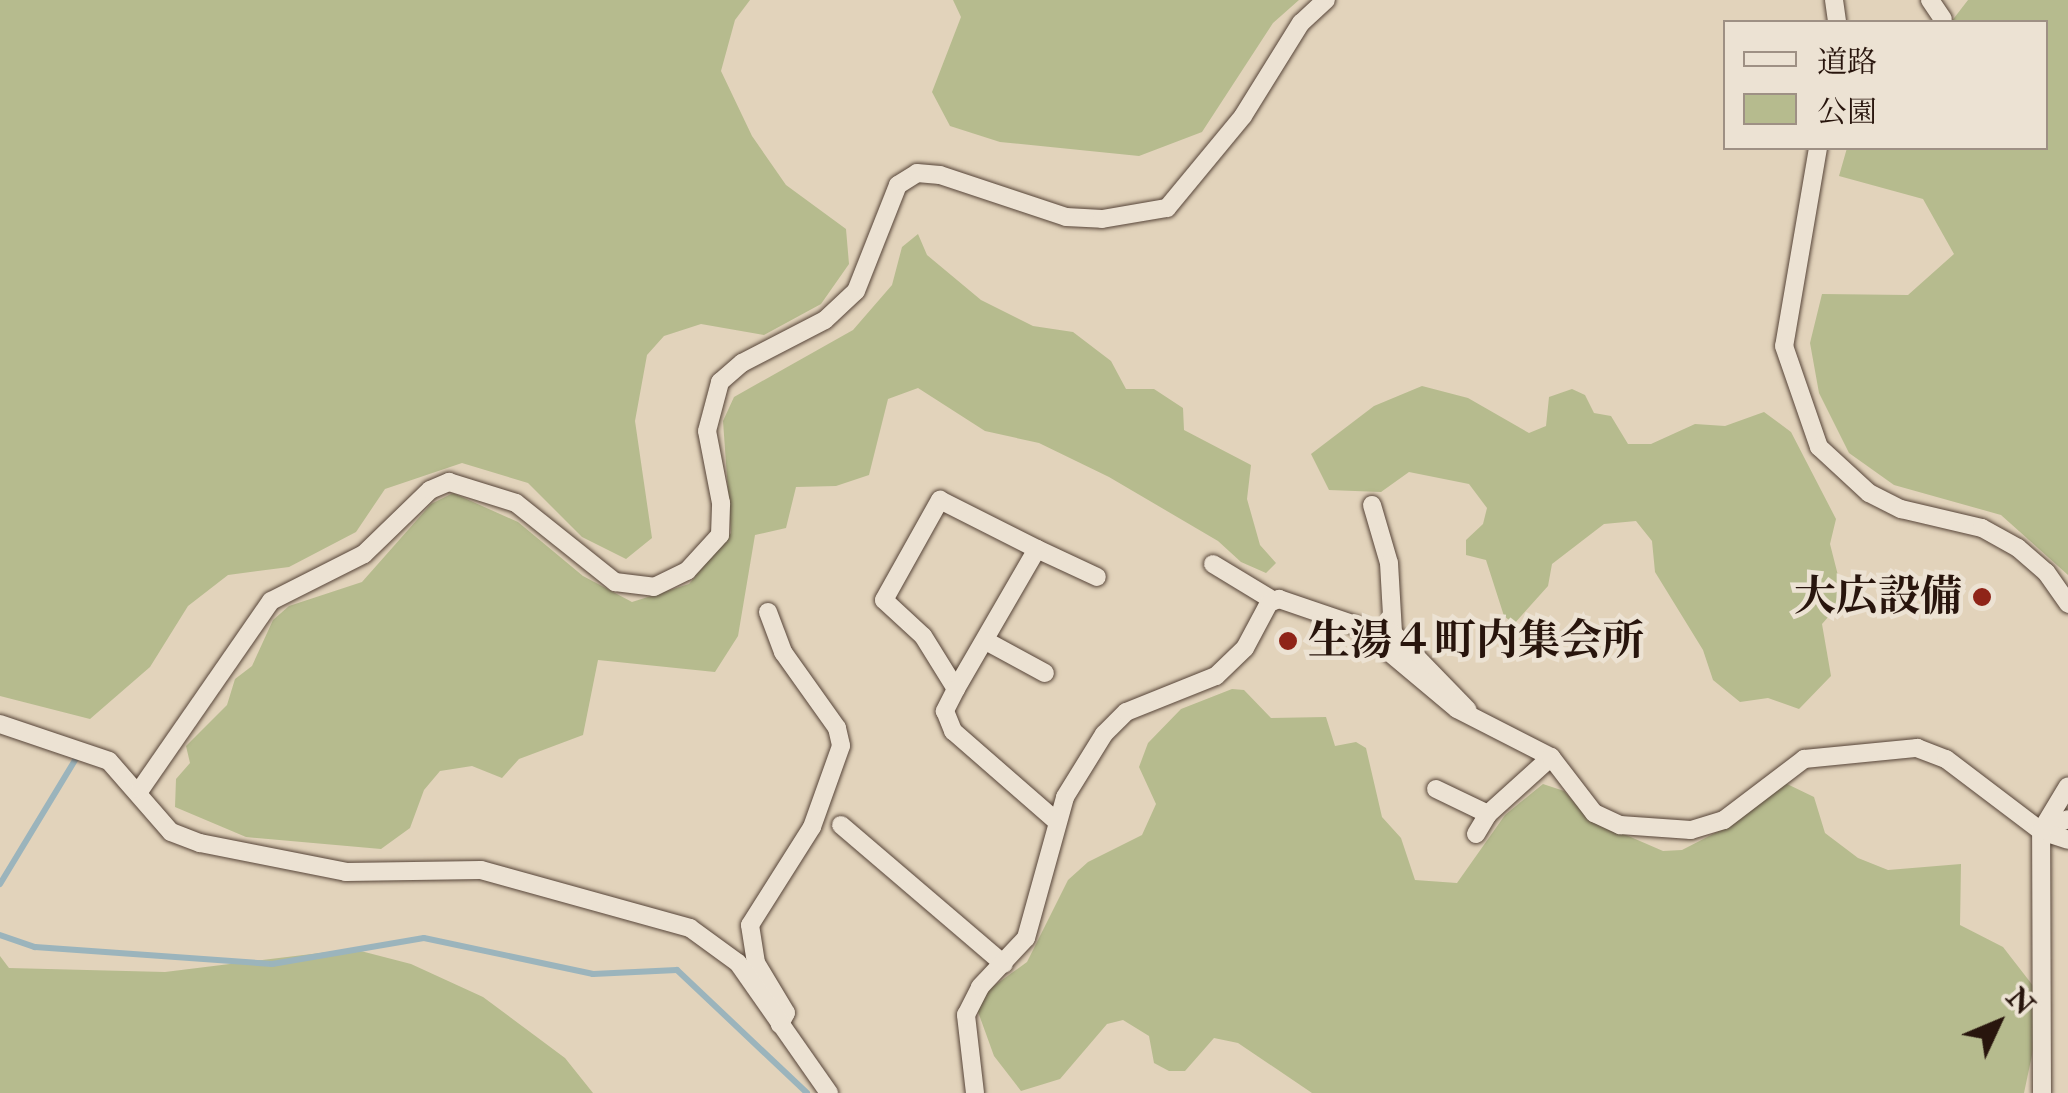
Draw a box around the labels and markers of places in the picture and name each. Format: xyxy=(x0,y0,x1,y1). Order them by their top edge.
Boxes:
place label: 大広設備 xyxy=(1794,572,1962,622)
marker: 大広設備 xyxy=(1971,586,1993,608)
place label: 生湯４町内集会所 xyxy=(1308,616,1644,666)
marker: 生湯４町内集会所 xyxy=(1277,630,1299,652)

